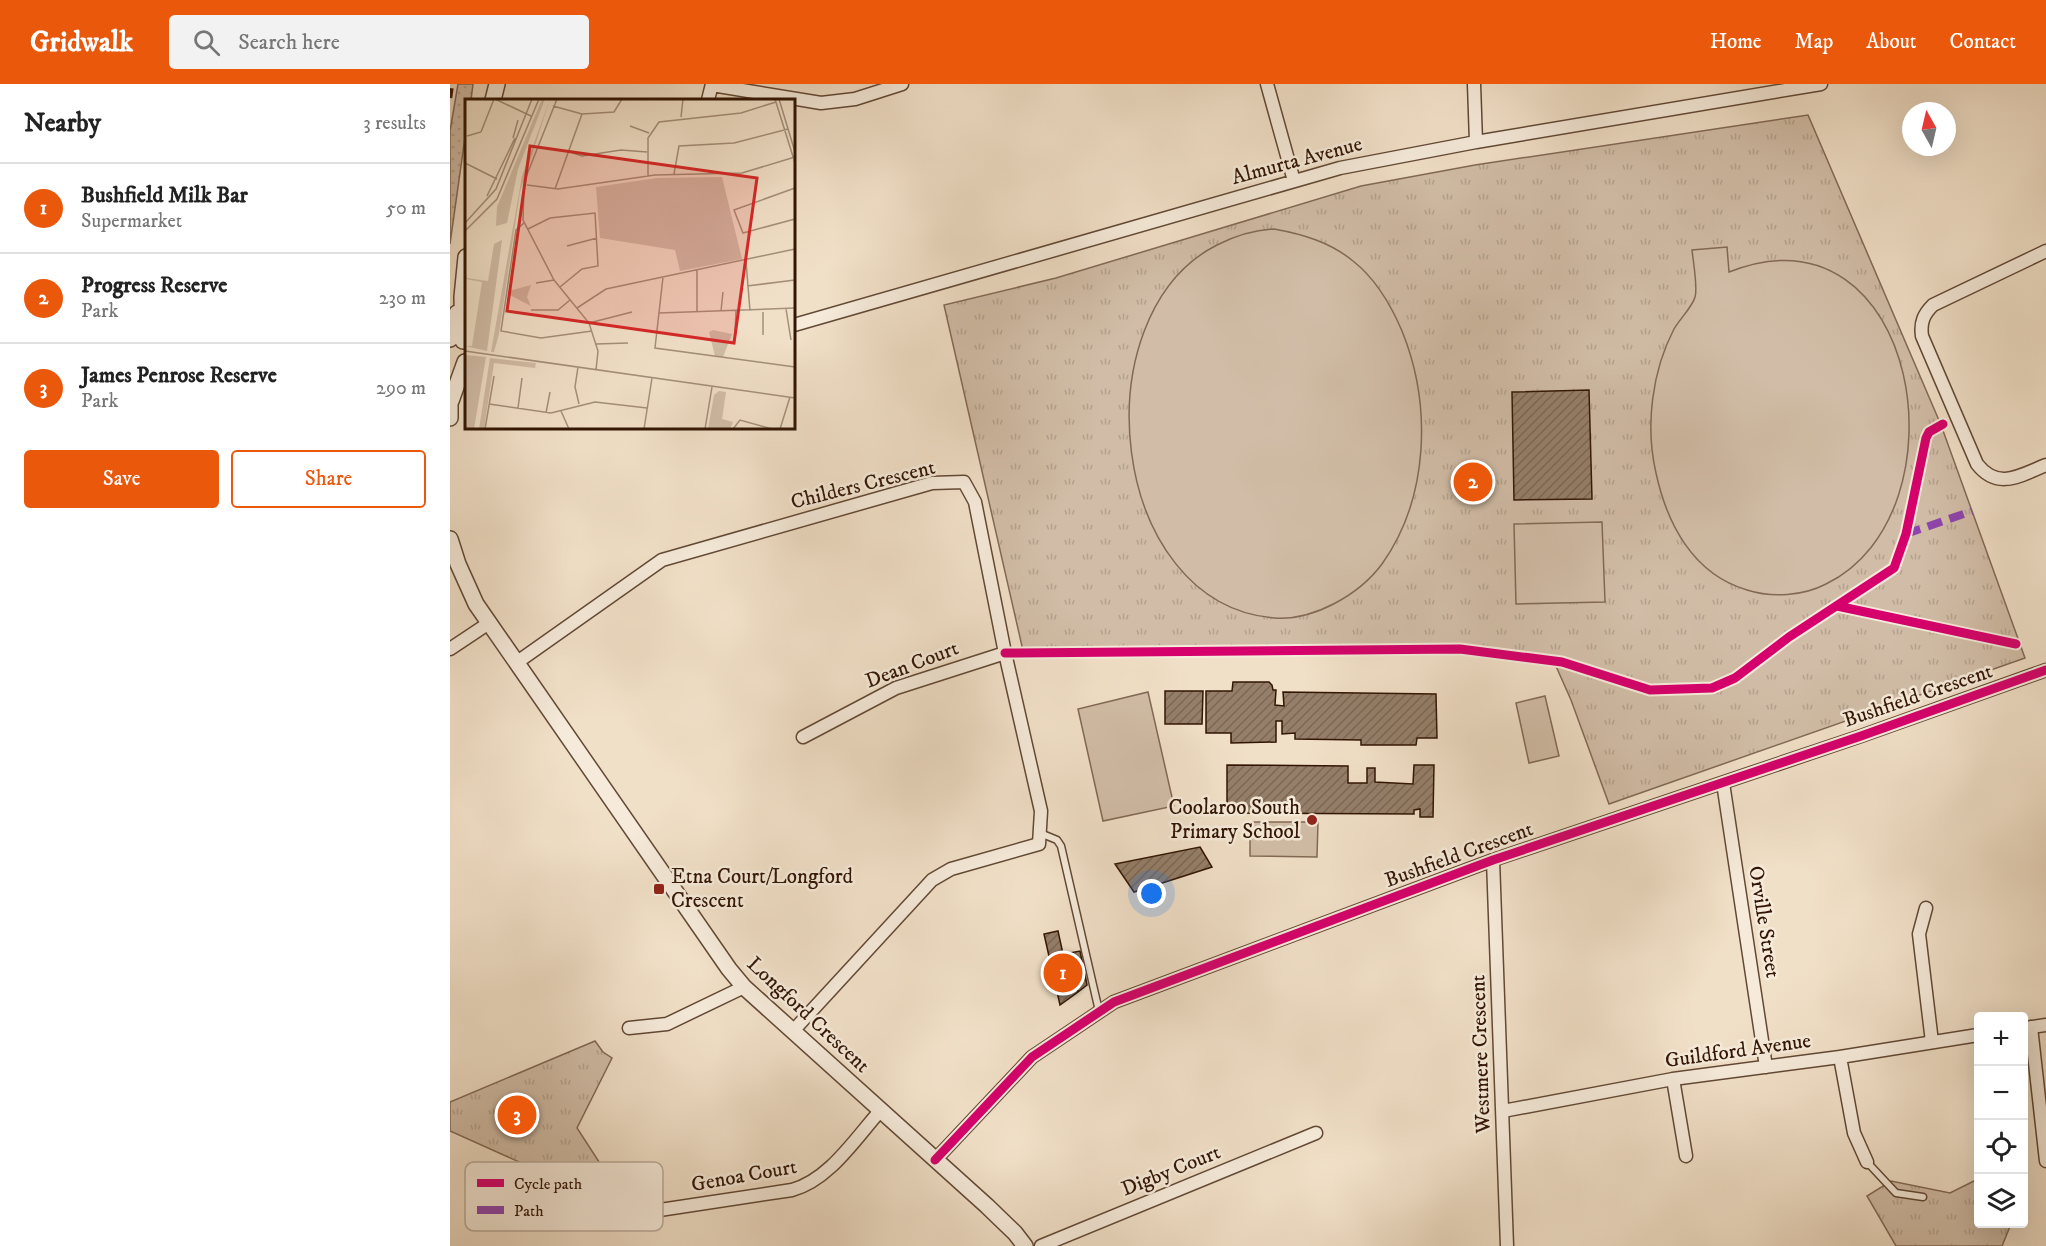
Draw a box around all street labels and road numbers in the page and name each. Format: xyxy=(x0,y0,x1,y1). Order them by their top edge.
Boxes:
street label: Almurta Avenue xyxy=(1229,131,1365,191)
street label: Childers Crescent xyxy=(788,454,938,516)
street label: Dean Court xyxy=(862,635,962,695)
street label: Bushfield Crescent xyxy=(1840,658,1996,734)
street label: Bushfield Crescent xyxy=(1381,816,1537,894)
street label: Orville Street xyxy=(1742,864,1786,980)
street label: Longford Crescent xyxy=(741,951,875,1079)
street label: Westmere Crescent xyxy=(1465,974,1497,1135)
street label: Guildford Avenue xyxy=(1663,1028,1813,1074)
street label: Digby Court xyxy=(1118,1139,1225,1203)
street label: Genoa Court xyxy=(689,1154,799,1198)

